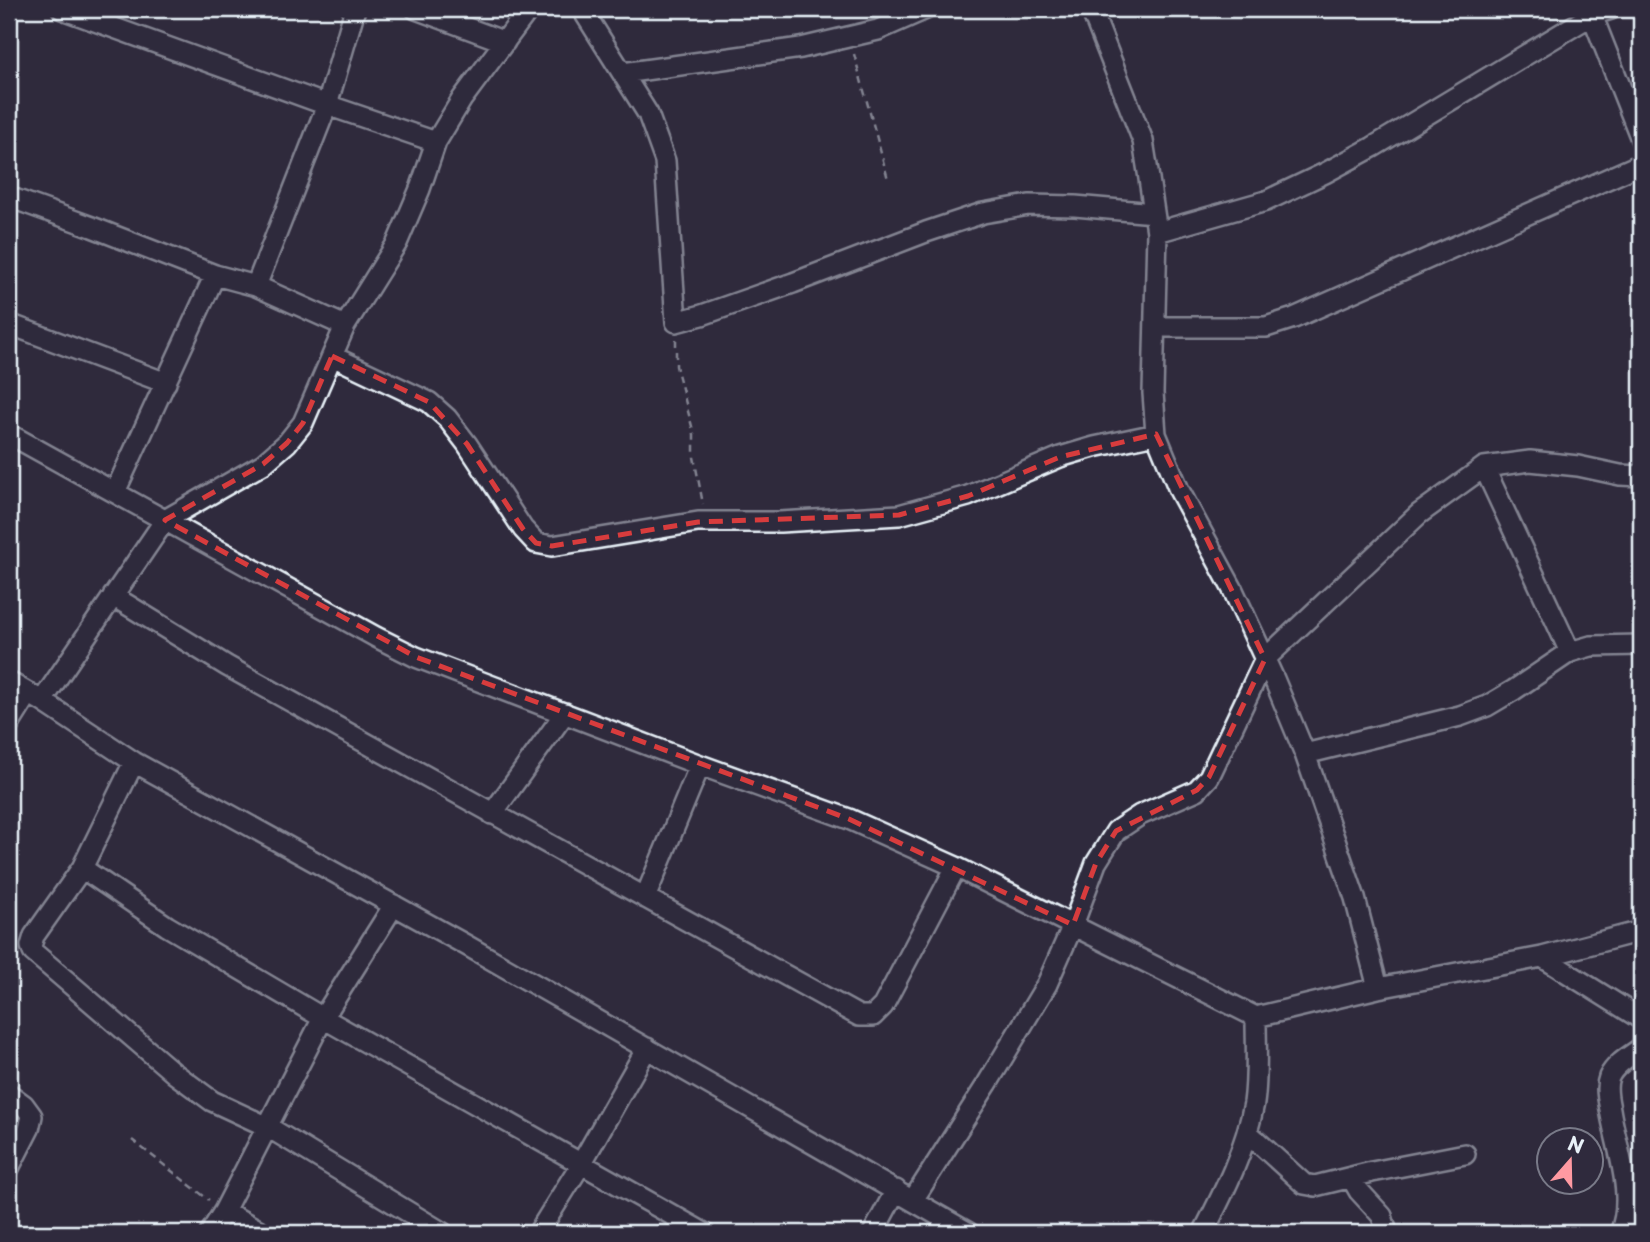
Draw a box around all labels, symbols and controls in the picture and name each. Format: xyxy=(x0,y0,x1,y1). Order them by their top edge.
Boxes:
north arrow xyxy=(1534,1126,1604,1196)
text: N xyxy=(1564,1128,1588,1160)

